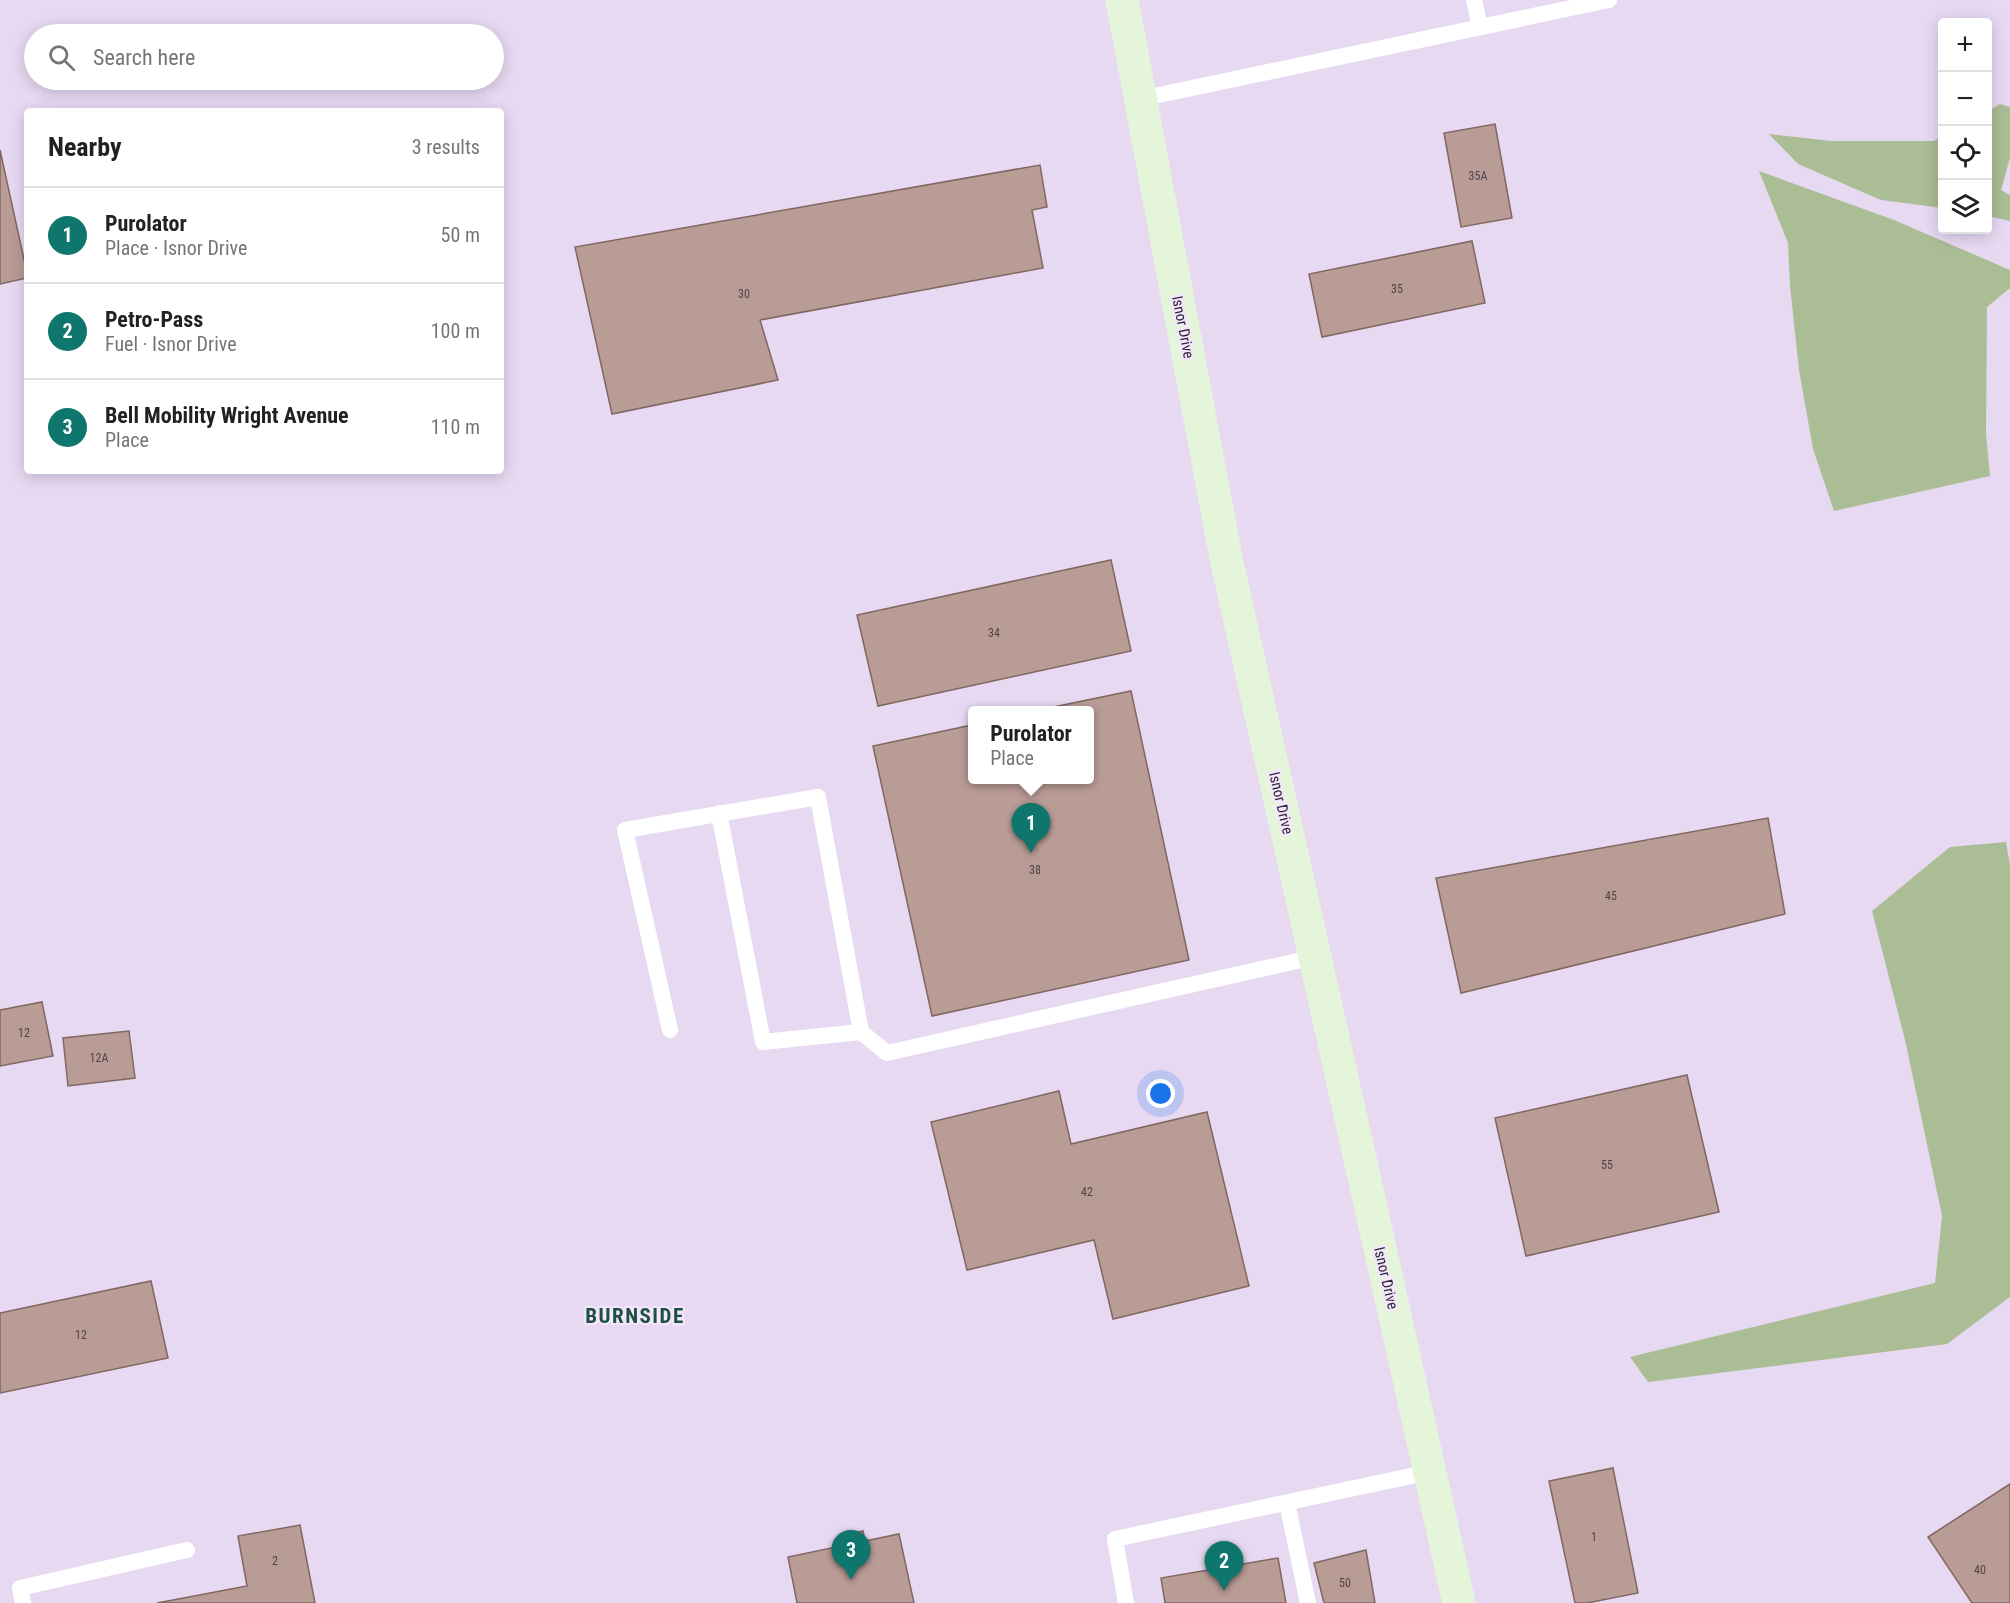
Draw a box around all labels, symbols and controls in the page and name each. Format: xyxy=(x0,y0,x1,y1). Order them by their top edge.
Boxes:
map controls xyxy=(1938,18,1992,234)
button: + xyxy=(1938,18,1992,72)
search box xyxy=(24,24,504,90)
icon: search xyxy=(45,41,78,74)
text: Search here xyxy=(93,45,195,70)
button: − xyxy=(1938,72,1992,126)
button: locate xyxy=(1938,126,1992,180)
text: Nearby xyxy=(48,132,122,162)
text: 3 results xyxy=(412,135,480,159)
house number: 35A xyxy=(1469,169,1487,183)
button: layers xyxy=(1938,180,1992,234)
text: Purolator xyxy=(105,211,187,236)
text: 1 xyxy=(62,223,73,247)
text: 50 m xyxy=(441,223,480,247)
text: Place · Isnor Drive xyxy=(105,236,247,260)
house number: 35 xyxy=(1391,282,1403,296)
house number: 30 xyxy=(738,287,750,301)
street label: Isnor Drive xyxy=(1168,294,1198,360)
text: Petro-Pass xyxy=(105,307,203,332)
text: 2 xyxy=(62,319,73,343)
text: 100 m xyxy=(431,319,480,343)
text: Fuel · Isnor Drive xyxy=(105,332,237,356)
text: Bell Mobility Wright Avenue xyxy=(105,403,349,428)
text: 3 xyxy=(62,415,73,439)
text: 110 m xyxy=(431,415,480,439)
text: Place xyxy=(105,428,149,452)
house number: 34 xyxy=(988,626,1000,640)
popup xyxy=(968,706,1094,784)
text: Purolator xyxy=(990,721,1072,746)
text: Place xyxy=(990,746,1034,770)
street label: Isnor Drive xyxy=(1265,770,1297,836)
pin: 1 xyxy=(1012,804,1050,853)
house number: 38 xyxy=(1029,863,1041,877)
house number: 45 xyxy=(1605,889,1617,903)
house number: 12 xyxy=(18,1026,30,1040)
house number: 12A xyxy=(90,1051,108,1065)
your location xyxy=(1146,1079,1175,1108)
house number: 55 xyxy=(1601,1158,1613,1172)
house number: 42 xyxy=(1081,1185,1093,1199)
street label: Isnor Drive xyxy=(1370,1245,1402,1311)
district label: BURNSIDE xyxy=(585,1304,685,1328)
house number: 12 xyxy=(75,1328,87,1342)
pin: 3 xyxy=(832,1530,870,1580)
house number: 1 xyxy=(1591,1530,1597,1544)
pin: 2 xyxy=(1204,1542,1244,1591)
house number: 2 xyxy=(272,1554,278,1568)
house number: 40 xyxy=(1974,1563,1986,1577)
house number: 50 xyxy=(1339,1576,1351,1590)

